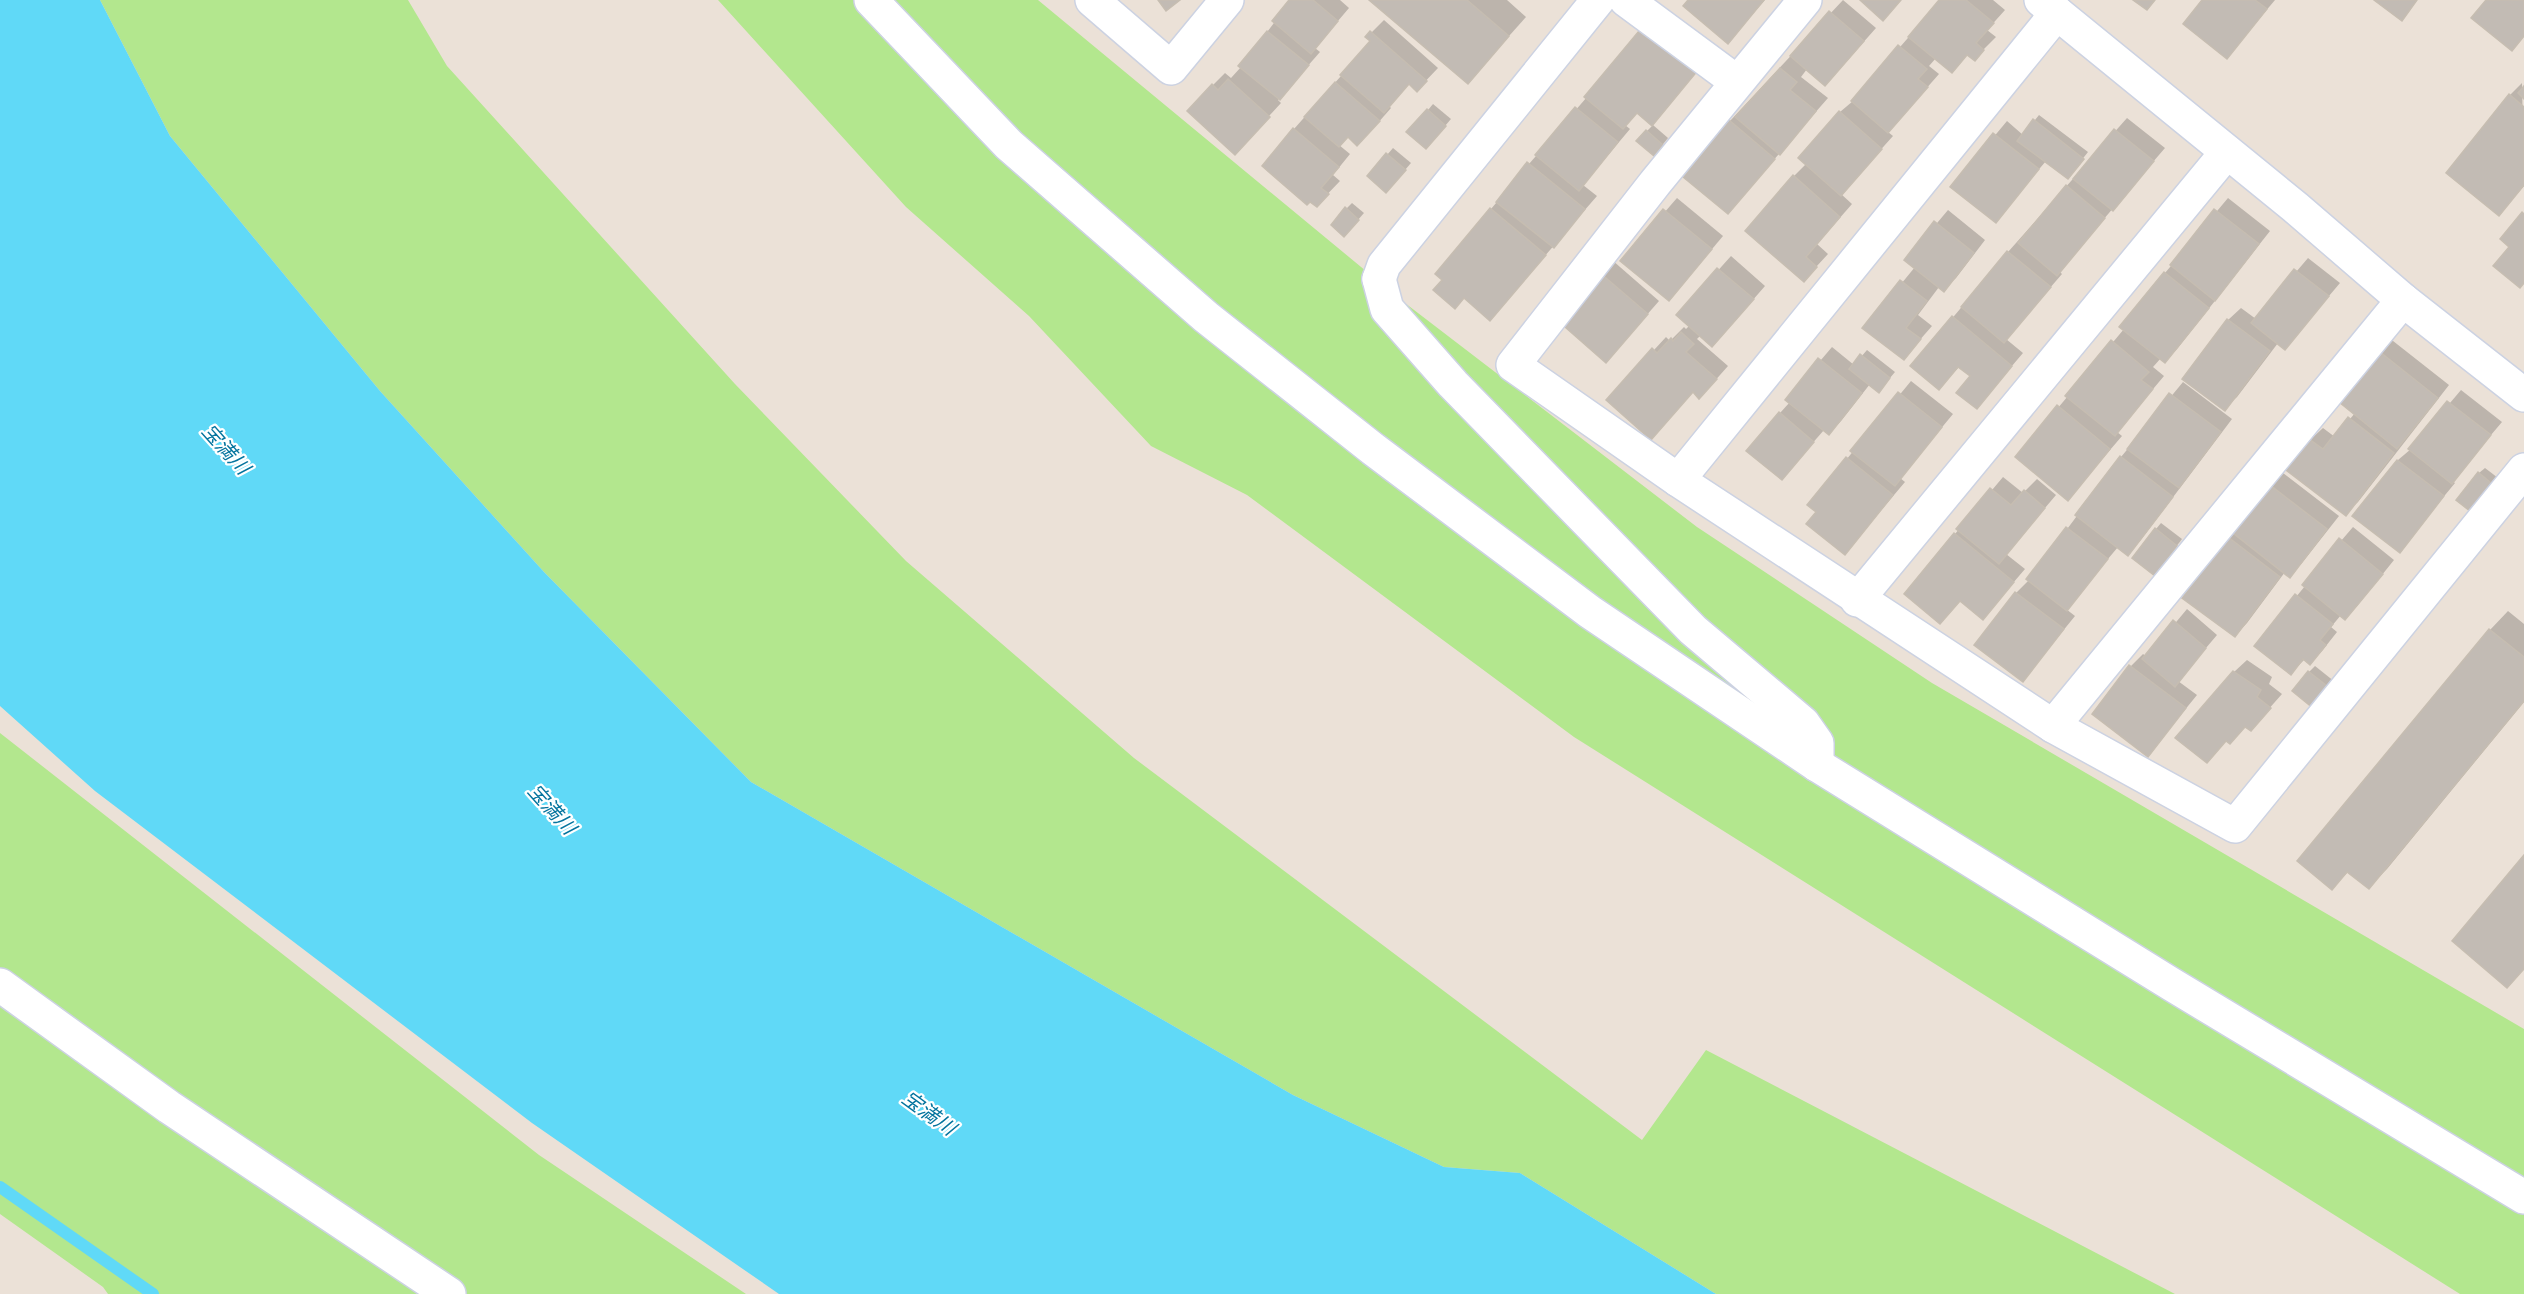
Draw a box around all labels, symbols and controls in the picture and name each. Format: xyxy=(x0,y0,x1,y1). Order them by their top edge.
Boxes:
water label: 宝満川 xyxy=(195,416,259,483)
water label: 宝満川 xyxy=(521,776,585,843)
water label: 宝満川 xyxy=(896,1082,964,1144)

